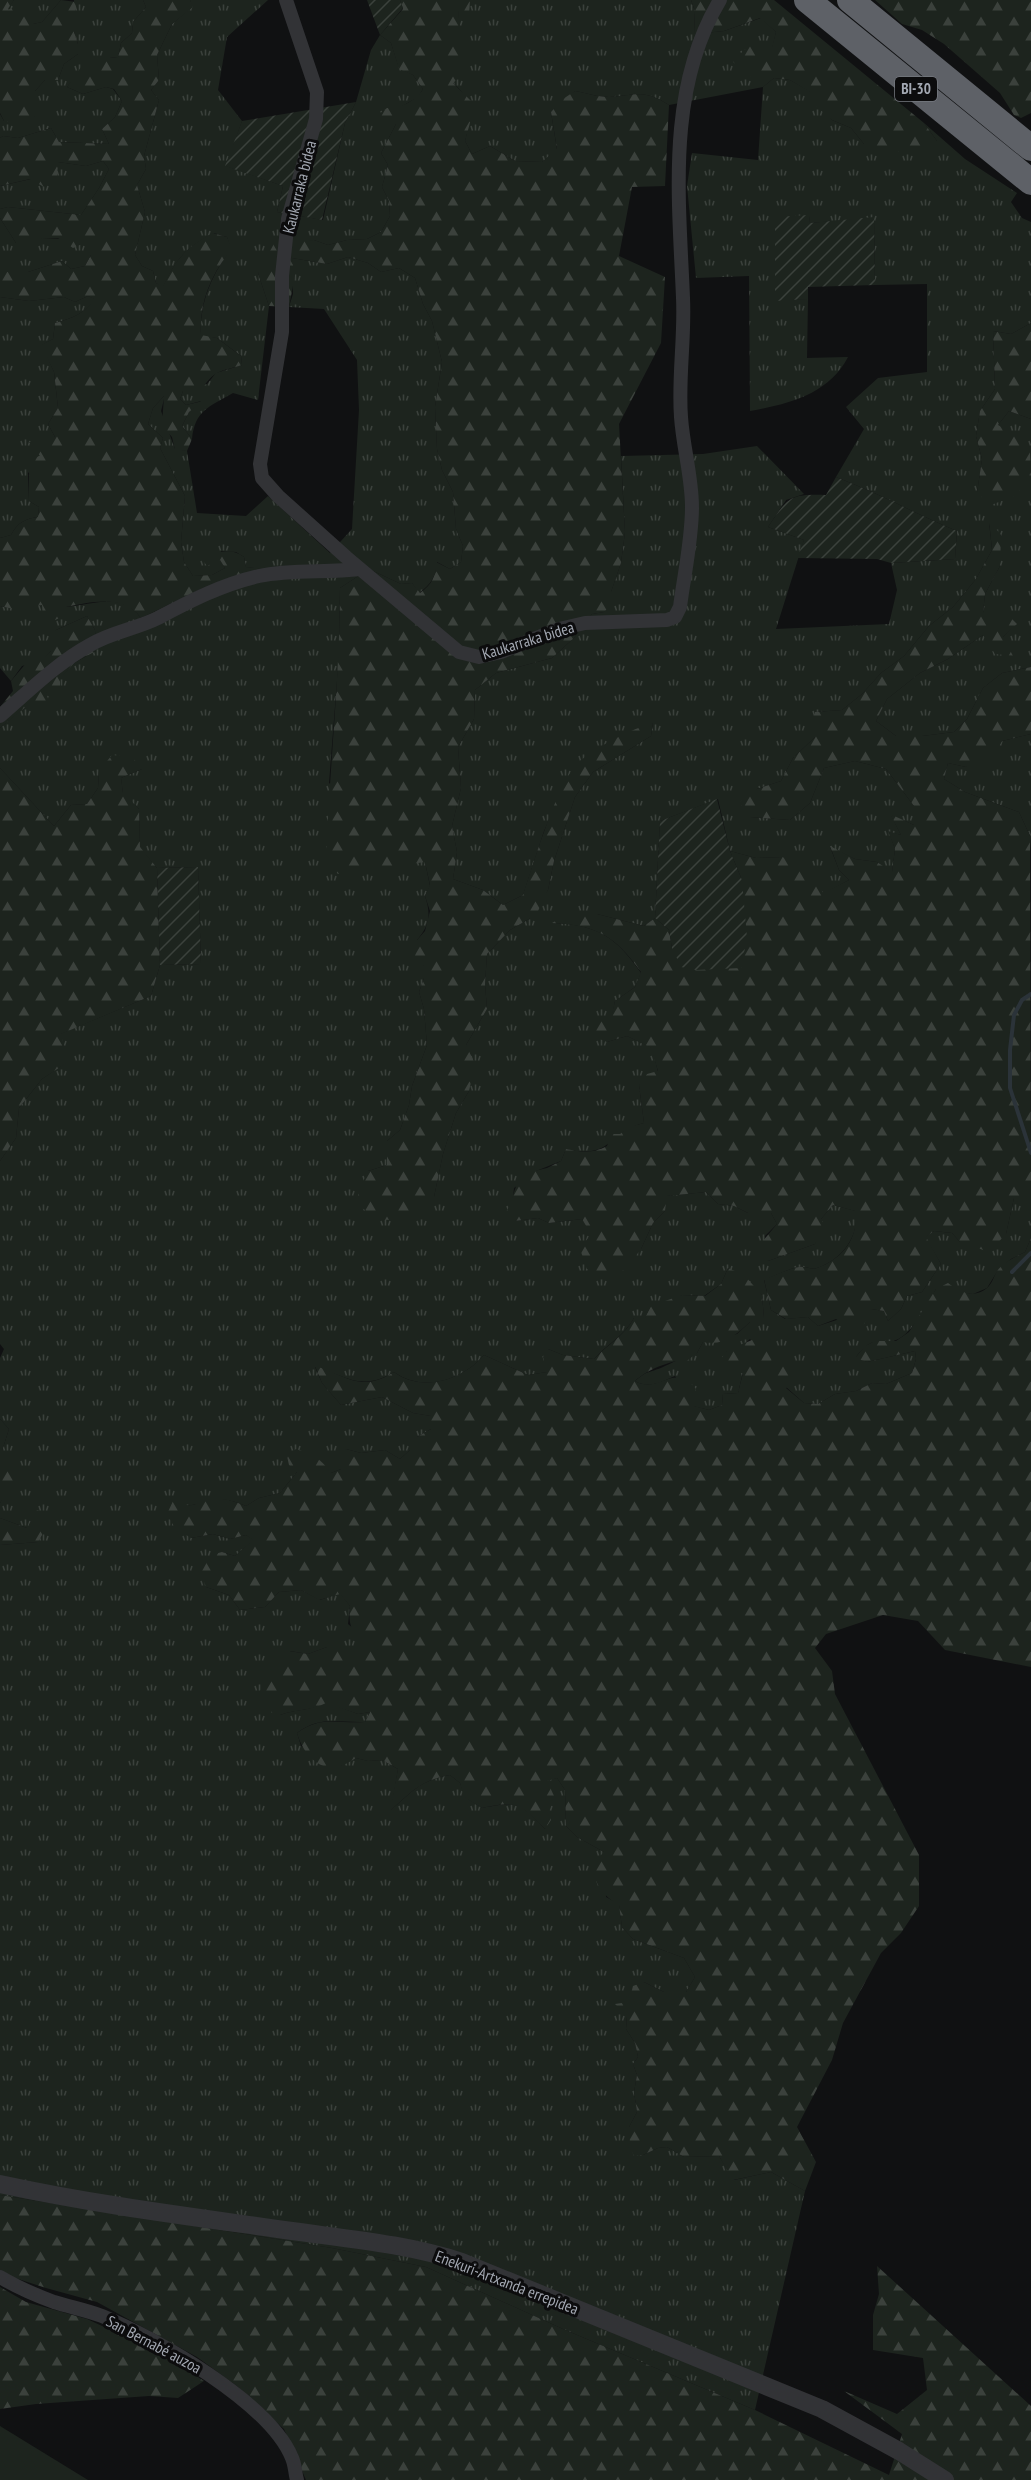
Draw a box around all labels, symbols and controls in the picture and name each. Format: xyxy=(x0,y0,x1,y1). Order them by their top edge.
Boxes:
road number: BI-30 xyxy=(895,77,937,101)
street label: Kaukarraka bidea xyxy=(278,138,320,236)
street label: Kaukarraka bidea xyxy=(480,617,576,663)
street label: Enekuri-Artxanda errepidea xyxy=(433,2245,581,2319)
street label: San Bernabé auzoa xyxy=(103,2311,205,2377)

